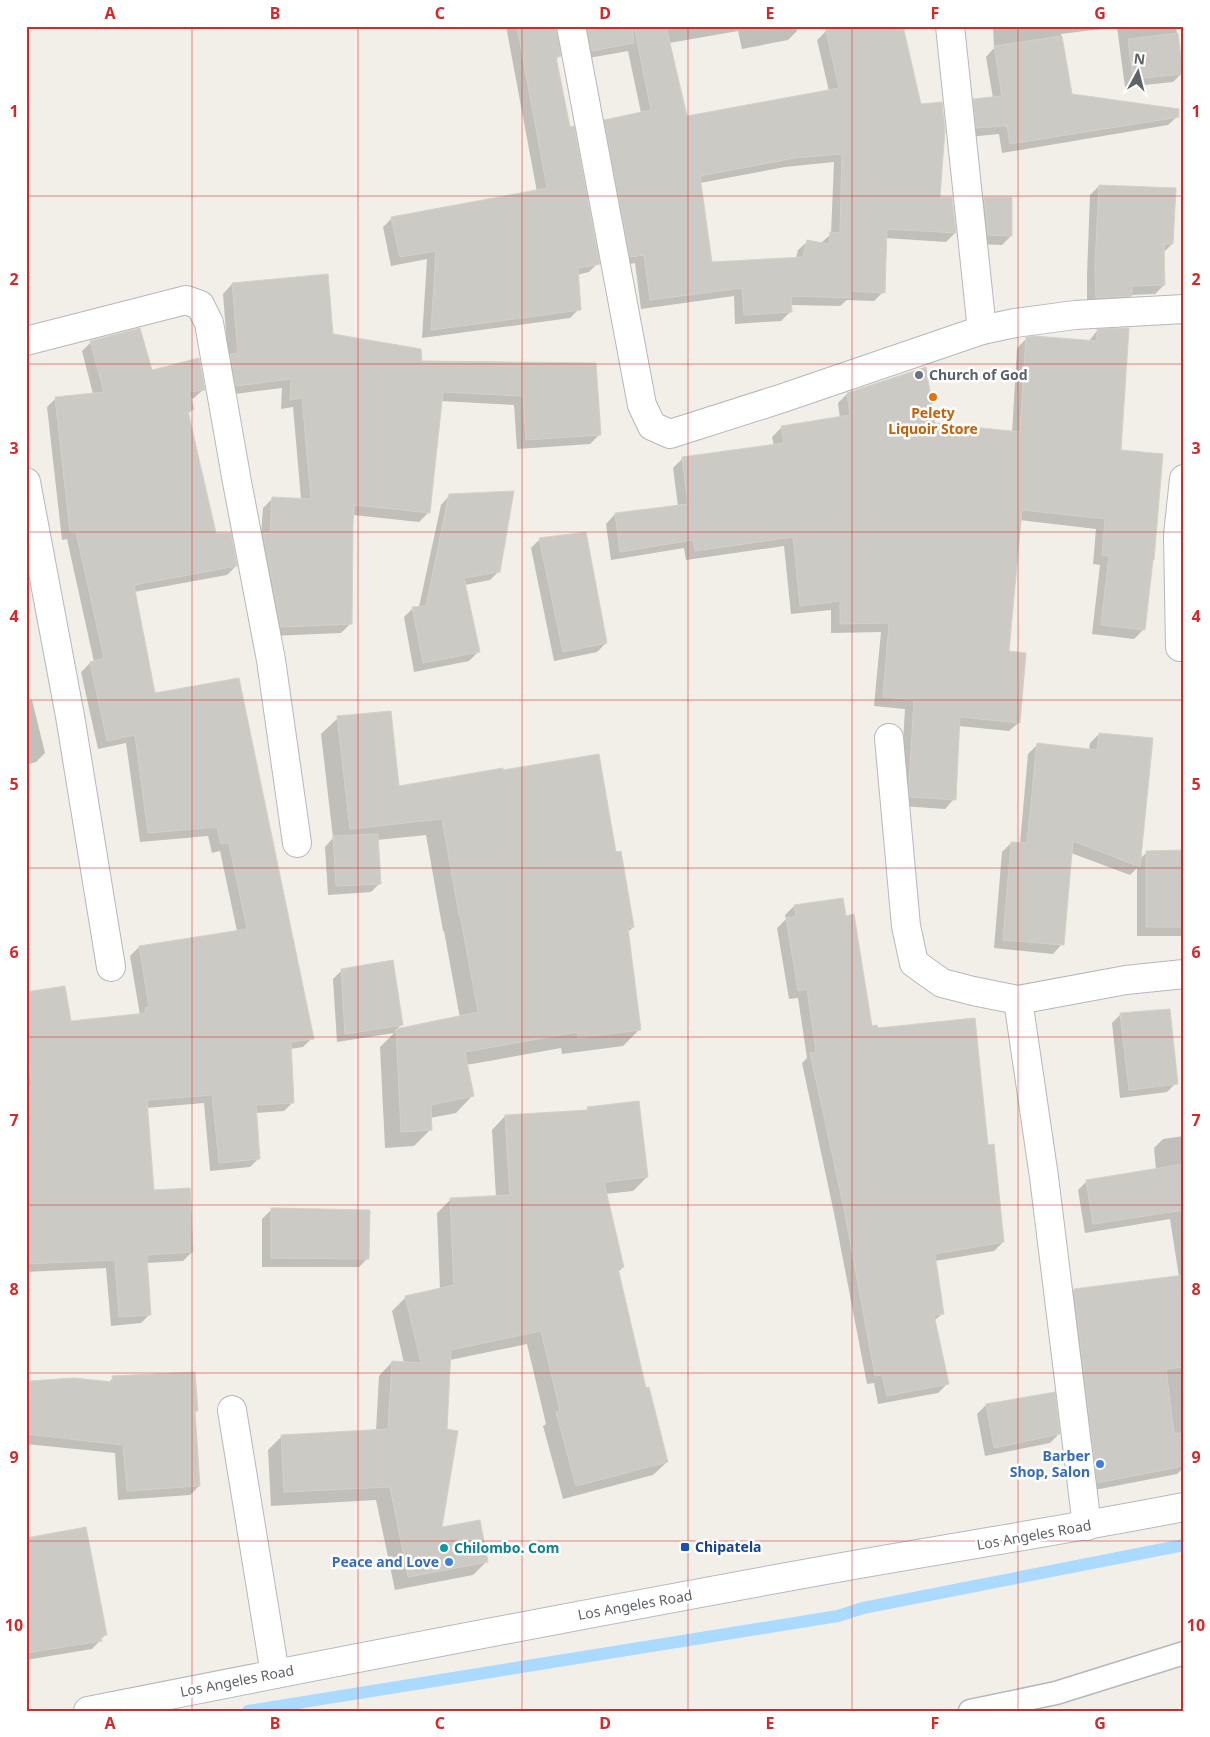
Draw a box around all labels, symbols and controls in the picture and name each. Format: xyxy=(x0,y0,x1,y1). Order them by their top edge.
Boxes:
text: A xyxy=(104,2,116,24)
text: B xyxy=(270,2,280,24)
text: C xyxy=(435,2,445,24)
text: D xyxy=(599,2,611,24)
text: E xyxy=(766,2,775,24)
text: F xyxy=(931,2,939,24)
text: G xyxy=(1094,2,1106,24)
north arrow xyxy=(1112,48,1162,98)
text: N xyxy=(1133,48,1146,69)
text: 1 xyxy=(9,100,19,122)
text: 1 xyxy=(1191,100,1201,122)
text: 2 xyxy=(9,268,19,290)
text: 2 xyxy=(1191,268,1201,290)
place label: Church of God xyxy=(929,365,1028,384)
marker: Church of God xyxy=(913,369,925,381)
marker: Pelety Liquoir Store xyxy=(927,391,939,403)
place label: Pelety Liquoir Store xyxy=(888,403,978,438)
text: 3 xyxy=(9,437,19,459)
text: 3 xyxy=(1191,437,1201,459)
text: 4 xyxy=(9,605,19,627)
text: 4 xyxy=(1191,605,1201,627)
text: 5 xyxy=(9,773,19,795)
text: 5 xyxy=(1191,773,1201,795)
text: 6 xyxy=(9,941,19,963)
text: 6 xyxy=(1191,941,1201,963)
text: 7 xyxy=(9,1109,19,1131)
text: 7 xyxy=(1191,1109,1201,1131)
text: 8 xyxy=(9,1278,19,1300)
text: 8 xyxy=(1191,1278,1201,1300)
text: 9 xyxy=(9,1446,19,1468)
place label: Barber Shop, Salon xyxy=(1010,1446,1091,1481)
text: 9 xyxy=(1191,1446,1201,1468)
marker: Barber Shop, Salon xyxy=(1094,1458,1106,1470)
street label: Los Angeles Road xyxy=(975,1515,1093,1554)
place label: Chipatela xyxy=(695,1537,762,1556)
place label: Chilombo. Com xyxy=(454,1538,559,1557)
marker: Chipatela xyxy=(679,1541,691,1553)
marker: Chilombo. Com xyxy=(438,1542,450,1554)
place label: Peace and Love xyxy=(332,1552,439,1571)
marker: Peace and Love xyxy=(443,1556,455,1568)
street label: Los Angeles Road xyxy=(576,1585,694,1624)
text: 10 xyxy=(5,1614,23,1636)
text: 10 xyxy=(1187,1614,1205,1636)
street label: Los Angeles Road xyxy=(178,1660,296,1701)
text: A xyxy=(104,1712,116,1734)
text: B xyxy=(270,1712,280,1734)
text: C xyxy=(435,1712,445,1734)
text: D xyxy=(599,1712,611,1734)
text: E xyxy=(766,1712,775,1734)
text: F xyxy=(931,1712,939,1734)
text: G xyxy=(1094,1712,1106,1734)

